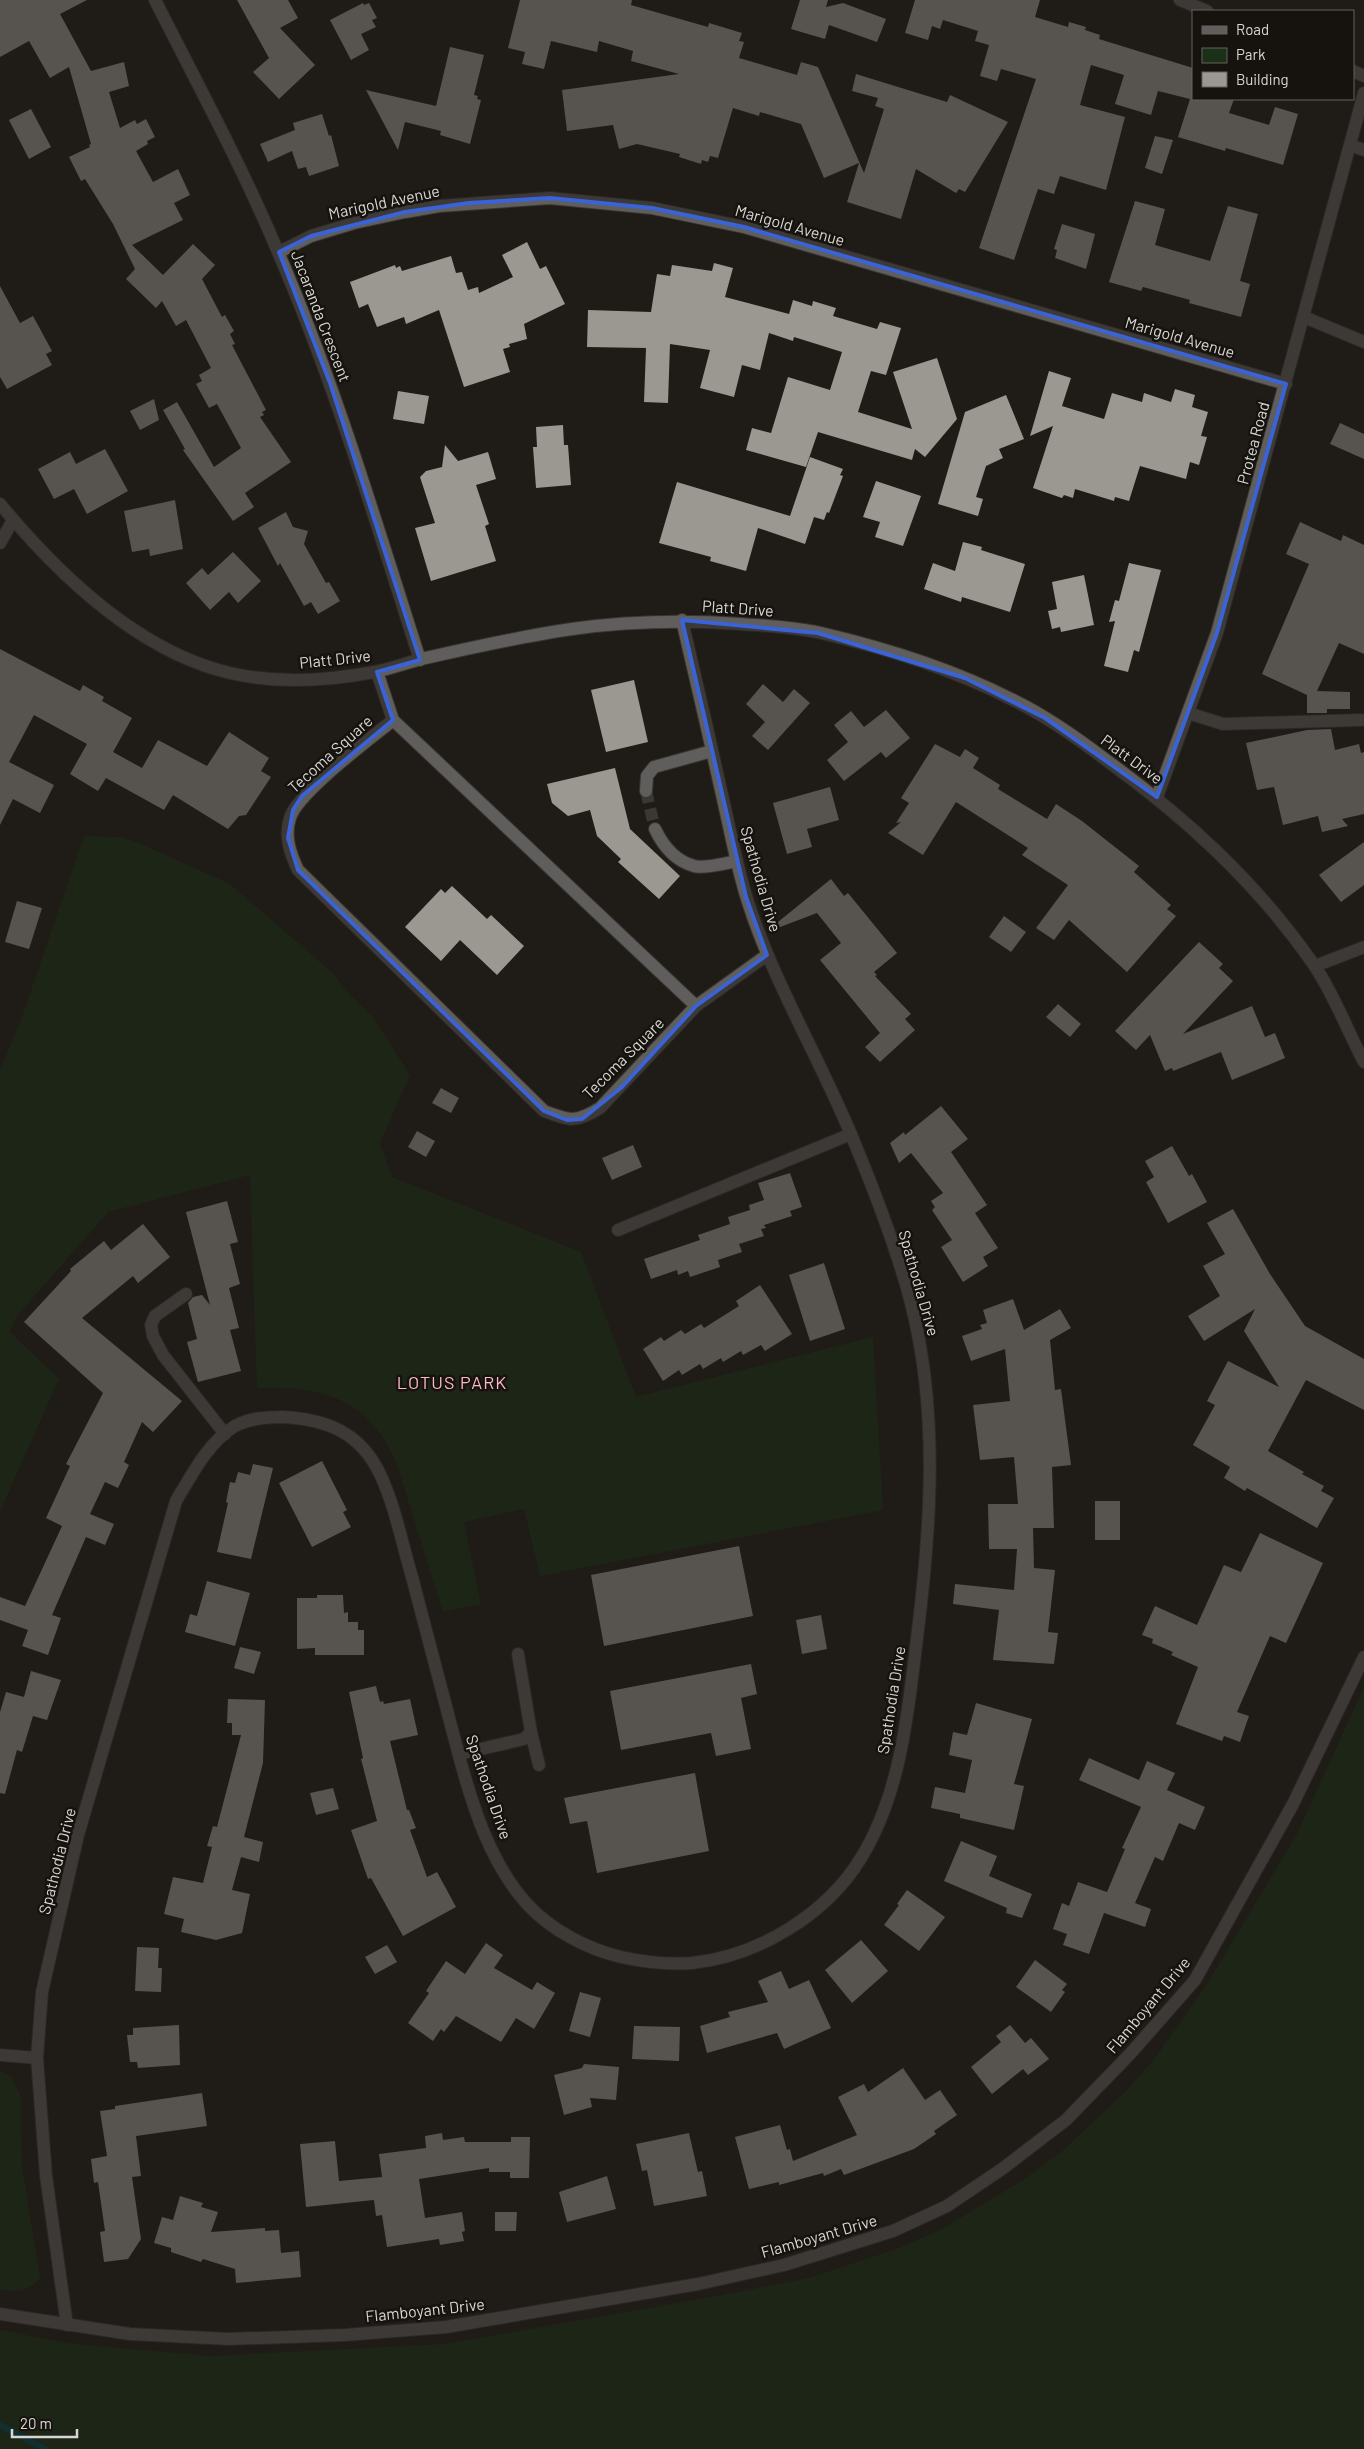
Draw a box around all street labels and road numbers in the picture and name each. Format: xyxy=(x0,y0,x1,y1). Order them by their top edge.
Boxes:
street label: Marigold Avenue xyxy=(327,180,441,223)
street label: Marigold Avenue xyxy=(733,200,847,249)
street label: Jacaranda Crescent xyxy=(288,247,355,384)
street label: Marigold Avenue xyxy=(1123,312,1237,361)
street label: Protea Road xyxy=(1232,400,1273,486)
street label: Platt Drive xyxy=(702,596,774,619)
street label: Platt Drive xyxy=(298,645,372,672)
street label: Tecoma Square xyxy=(283,711,376,797)
street label: Platt Drive xyxy=(1098,730,1167,787)
street label: Spathodia Drive xyxy=(737,824,786,934)
street label: Tecoma Square xyxy=(578,1013,667,1102)
street label: Spathodia Drive xyxy=(895,1228,944,1338)
street label: Spathodia Drive xyxy=(873,1645,908,1755)
street label: Spathodia Drive xyxy=(463,1732,516,1842)
street label: Spathodia Drive xyxy=(34,1806,79,1916)
street label: Flamboyant Drive xyxy=(1102,1953,1193,2057)
street label: Flamboyant Drive xyxy=(759,2210,879,2261)
street label: Flamboyant Drive xyxy=(364,2294,486,2325)

